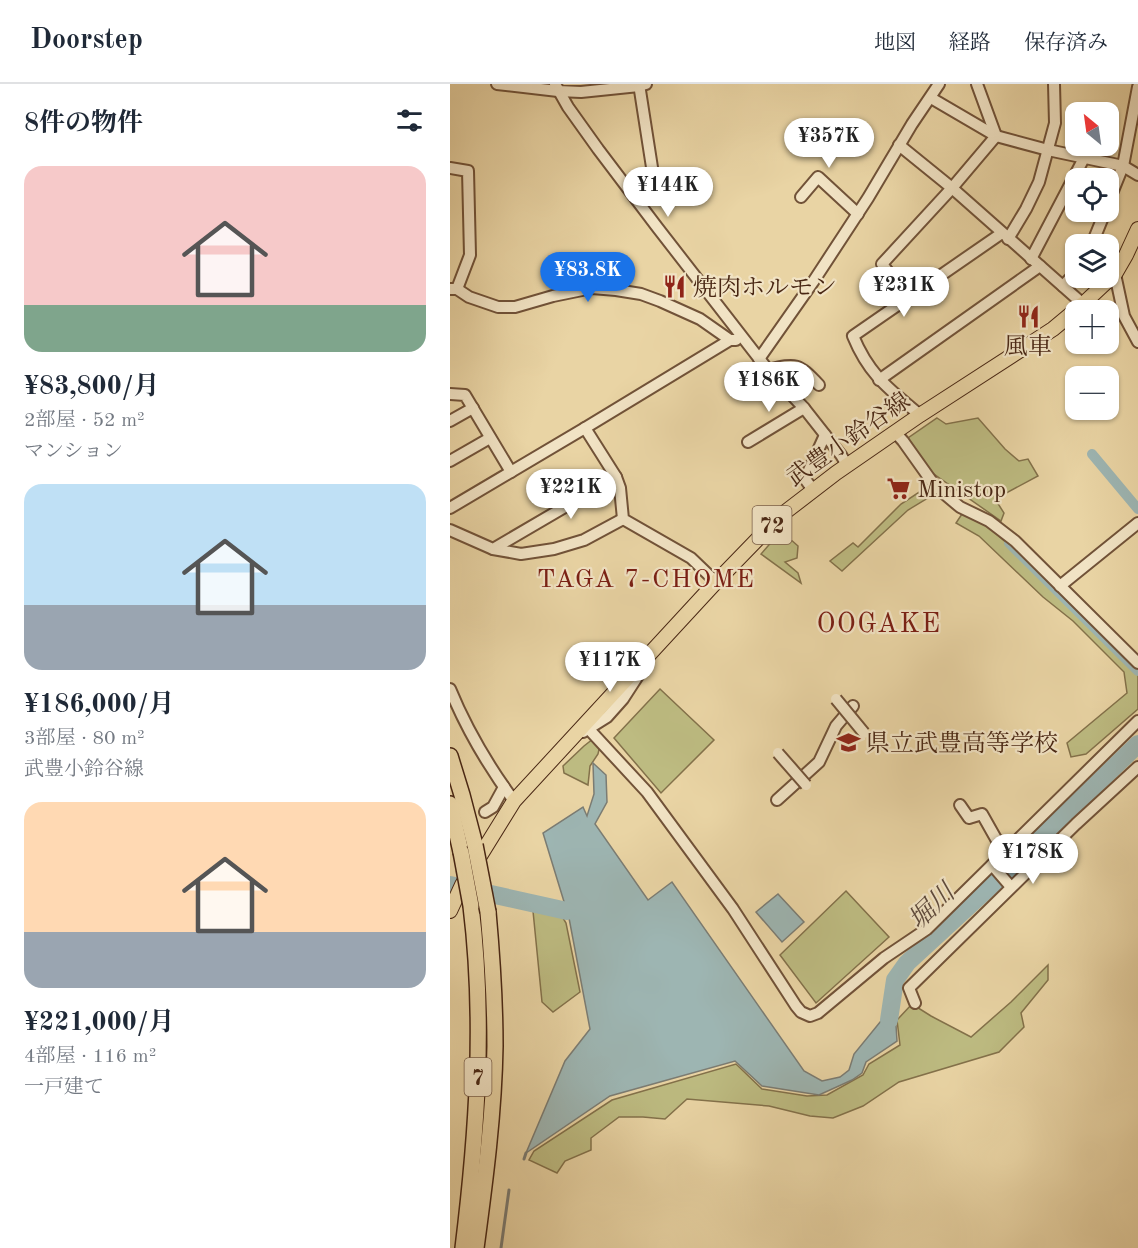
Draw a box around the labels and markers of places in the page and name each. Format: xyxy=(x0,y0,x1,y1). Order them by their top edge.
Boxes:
pin: ¥357K xyxy=(787,118,871,169)
pin: ¥144K xyxy=(626,167,710,218)
pin: ¥83.8K xyxy=(539,252,637,303)
pin: ¥231K xyxy=(862,267,946,318)
restaurant icon: 焼肉ホルモン xyxy=(662,274,688,300)
place label: 焼肉ホルモン xyxy=(693,275,837,301)
restaurant icon: 風車 xyxy=(1015,303,1041,329)
place label: 風車 xyxy=(1004,333,1052,360)
pin: ¥186K xyxy=(727,362,811,413)
pin: ¥221K xyxy=(529,469,613,520)
supermarket icon: Ministop xyxy=(886,476,912,502)
place label: Ministop xyxy=(917,479,1006,503)
pin: ¥117K xyxy=(568,642,652,693)
school or university icon: 県立武豊高等学校 xyxy=(835,730,861,756)
place label: 県立武豊高等学校 xyxy=(866,730,1058,757)
pin: ¥178K xyxy=(991,834,1075,885)

